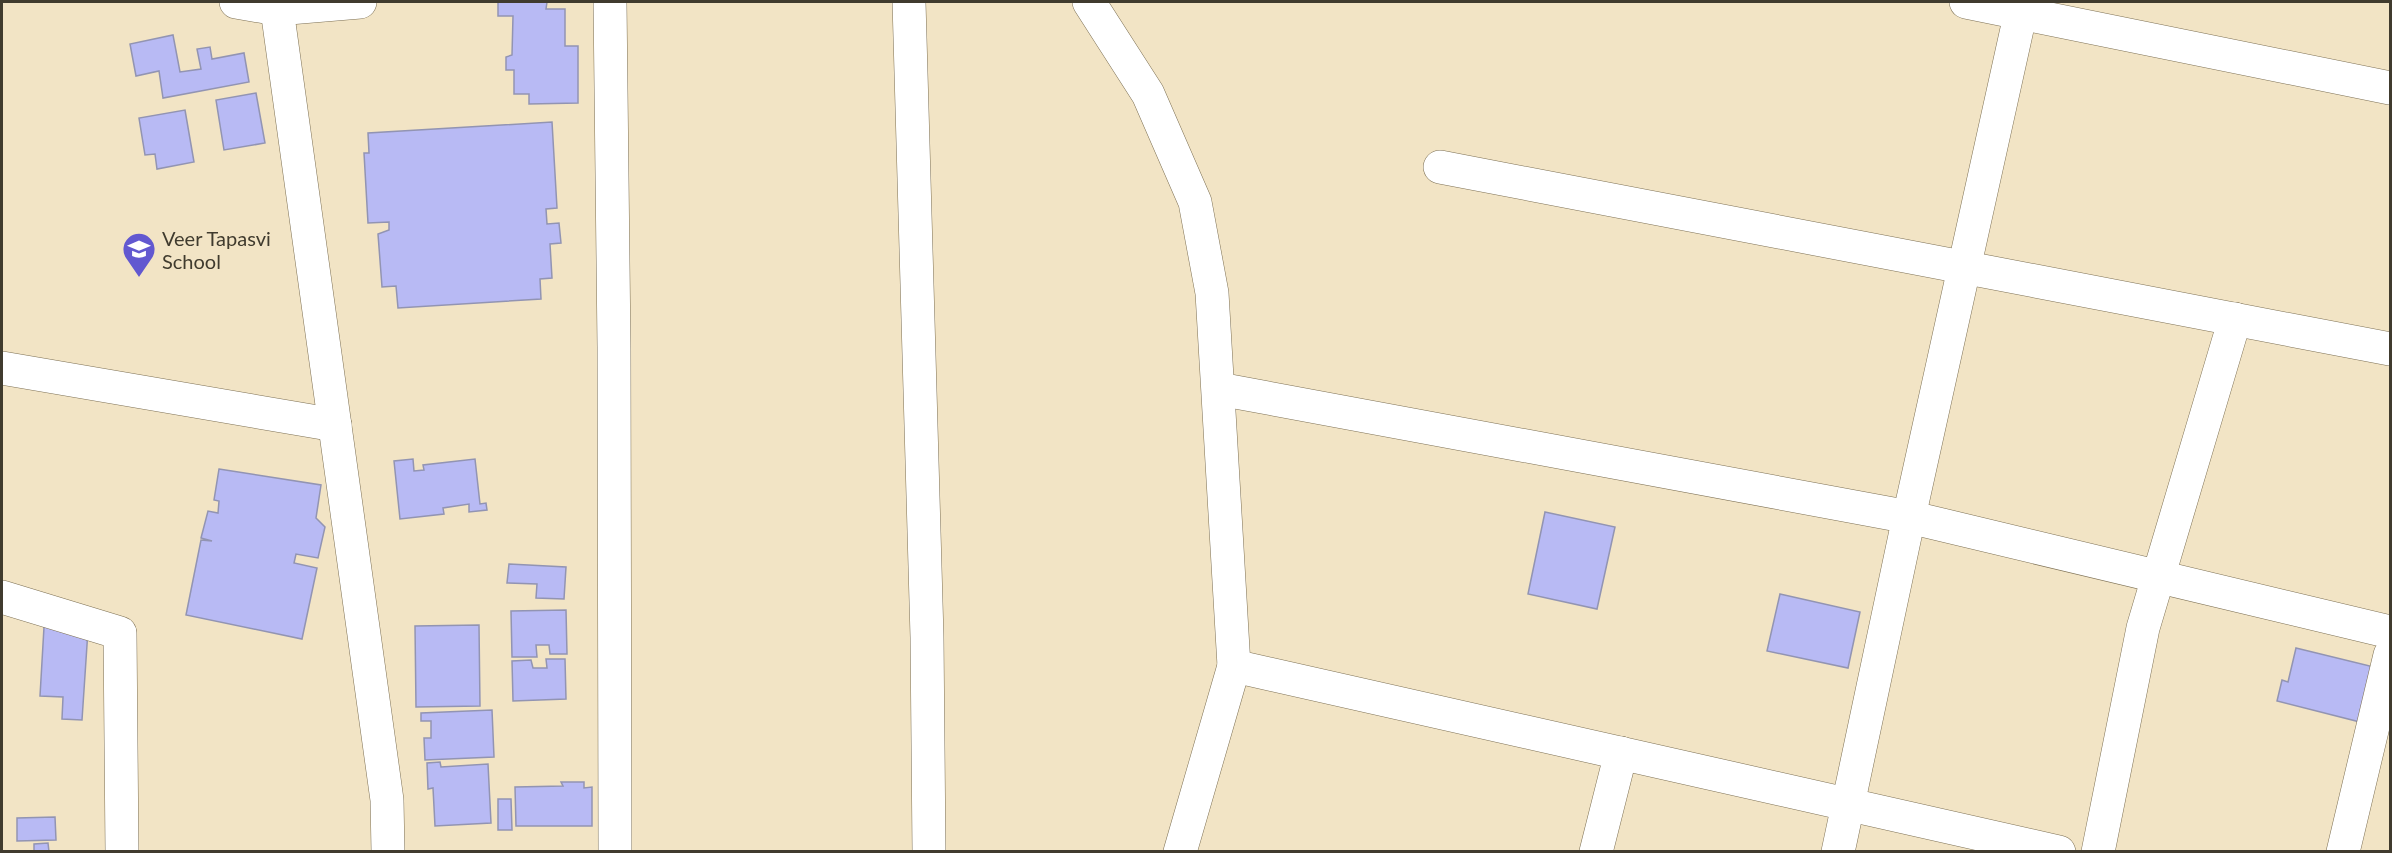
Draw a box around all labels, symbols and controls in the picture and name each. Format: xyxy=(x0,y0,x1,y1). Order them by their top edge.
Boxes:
place label: Veer Tapasvi School xyxy=(162,226,271,273)
school or university icon: Veer Tapasvi School xyxy=(121,231,157,278)

